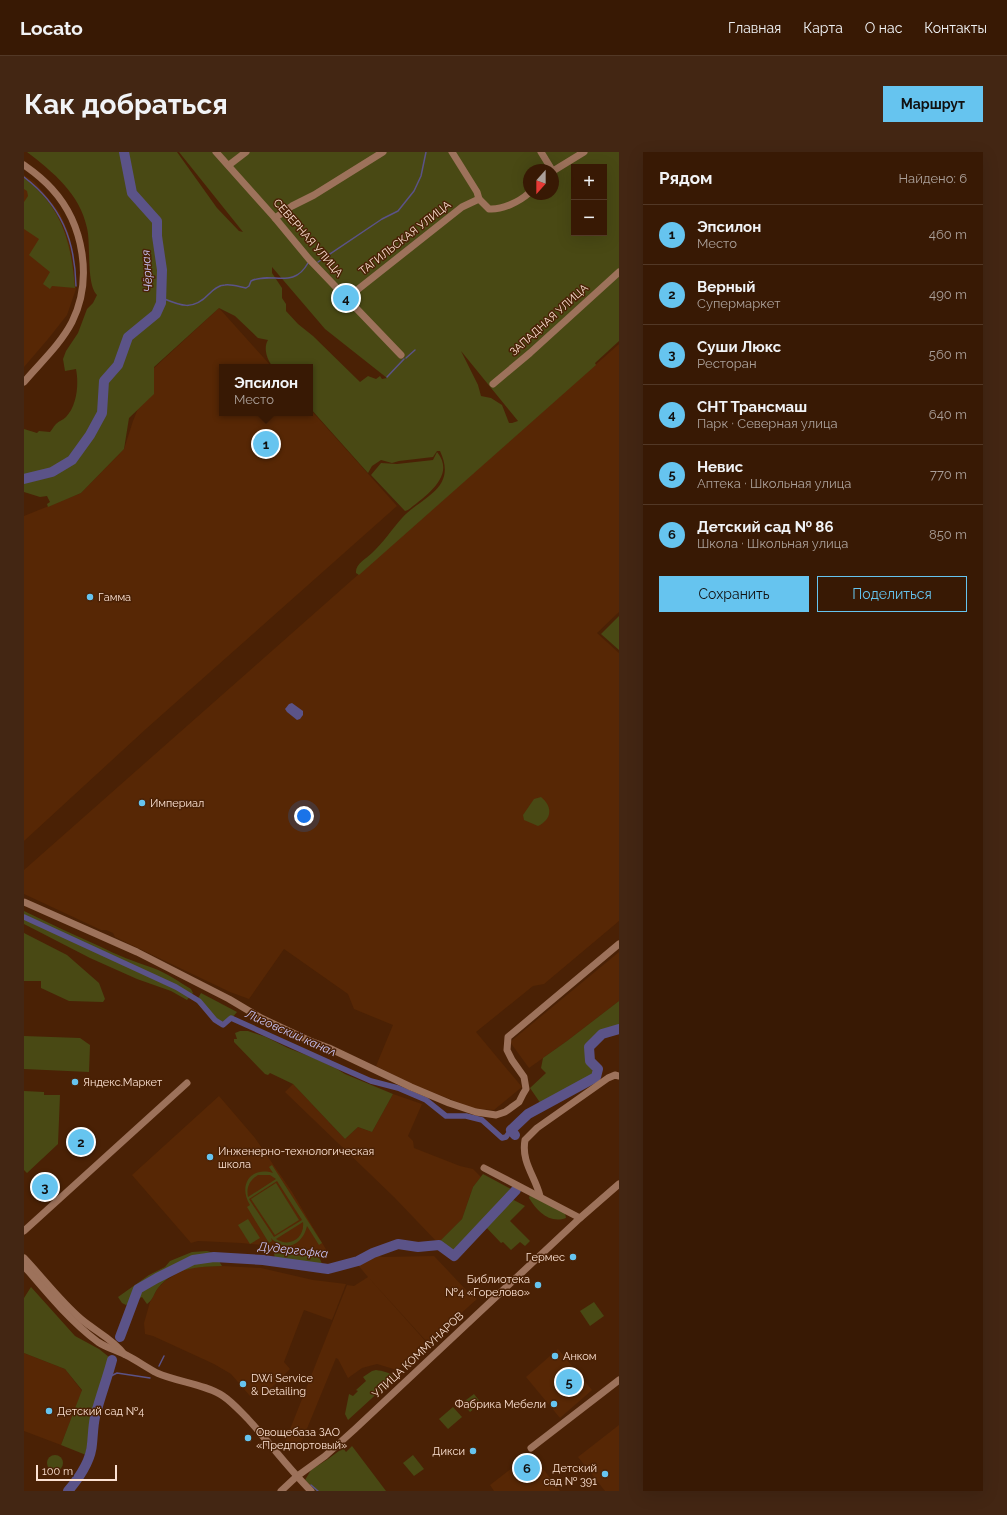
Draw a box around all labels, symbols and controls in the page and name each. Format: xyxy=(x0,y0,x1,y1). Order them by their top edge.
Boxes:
text: Locato xyxy=(20,17,83,39)
text: Главная xyxy=(728,20,781,36)
text: Карта xyxy=(803,20,843,36)
text: О нас xyxy=(865,20,902,36)
text: Контакты xyxy=(924,20,987,36)
button: Маршрут xyxy=(883,86,983,122)
text: Как добраться xyxy=(24,88,228,121)
north arrow xyxy=(523,164,559,200)
map controls xyxy=(571,164,607,236)
button: + xyxy=(571,164,607,200)
text: Рядом xyxy=(659,168,712,188)
text: Найдено: 6 xyxy=(899,171,967,186)
street label: СЕВЕРНАЯ УЛИЦА xyxy=(271,196,346,280)
street label: ТАГИЛЬСКАЯ УЛИЦА xyxy=(357,198,454,278)
button: − xyxy=(571,200,607,236)
text: Эпсилон xyxy=(697,218,761,236)
text: 1 xyxy=(669,227,675,242)
text: 460 m xyxy=(929,227,967,242)
text: Место xyxy=(697,236,737,251)
water label: Чёрная xyxy=(139,249,155,293)
text: Верный xyxy=(697,278,755,296)
street label: ЗАПАДНАЯ УЛИЦА xyxy=(507,281,591,359)
pin: 4 xyxy=(333,283,359,313)
text: 2 xyxy=(668,287,676,302)
text: 490 m xyxy=(929,287,967,302)
text: Супермаркет xyxy=(697,296,780,311)
text: Суши Люкс xyxy=(697,338,781,356)
text: 3 xyxy=(668,347,676,362)
text: 560 m xyxy=(929,347,967,362)
text: Ресторан xyxy=(697,356,756,371)
popup xyxy=(219,364,313,416)
text: Эпсилон xyxy=(234,374,298,392)
text: Место xyxy=(234,392,274,407)
text: СНТ Трансмаш xyxy=(697,398,807,416)
text: 4 xyxy=(668,407,676,422)
text: 640 m xyxy=(929,407,967,422)
text: Парк · Северная улица xyxy=(697,416,838,431)
pin: 1 xyxy=(253,429,279,459)
text: Невис xyxy=(697,458,743,476)
text: 5 xyxy=(668,467,676,482)
text: 770 m xyxy=(930,467,967,482)
text: Аптека · Школьная улица xyxy=(697,476,851,491)
text: Детский сад № 86 xyxy=(697,518,834,536)
text: 6 xyxy=(668,527,676,542)
text: 850 m xyxy=(929,527,967,542)
text: Школа · Школьная улица xyxy=(697,536,848,551)
button: Сохранить xyxy=(659,576,809,612)
button: Поделиться xyxy=(817,576,967,612)
place label: Гамма xyxy=(98,591,131,604)
marker: Гамма xyxy=(85,592,95,602)
place label: Империал xyxy=(150,797,204,810)
marker: Империал xyxy=(137,798,147,808)
your location xyxy=(294,806,314,826)
water label: Лиговский канал xyxy=(242,1006,339,1059)
place label: Яндекс.Маркет xyxy=(83,1076,163,1089)
marker: Яндекс.Маркет xyxy=(70,1077,80,1087)
pin: 2 xyxy=(68,1127,94,1157)
place label: Инженерно-технологическая школа xyxy=(218,1145,374,1171)
marker: Инженерно-технологическая школа xyxy=(205,1152,215,1162)
pin: 3 xyxy=(32,1172,58,1202)
water label: Дудергофка xyxy=(256,1239,329,1261)
place label: Гермес xyxy=(526,1251,565,1264)
marker: Гермес xyxy=(568,1252,578,1262)
place label: Библиотека №4 «Горелово» xyxy=(445,1273,530,1299)
marker: Библиотека №4 «Горелово» xyxy=(533,1280,543,1290)
street label: УЛИЦА КОММУНАРОВ xyxy=(370,1309,466,1401)
place label: Анком xyxy=(563,1350,597,1363)
marker: Анком xyxy=(550,1351,560,1361)
pin: 5 xyxy=(556,1367,582,1397)
place label: DWi Service & Detailing xyxy=(251,1372,314,1398)
marker: DWi Service & Detailing xyxy=(238,1379,248,1389)
place label: Фабрика Мебели xyxy=(455,1398,546,1411)
marker: Фабрика Мебели xyxy=(549,1399,559,1409)
place label: Детский сад №4 xyxy=(57,1405,144,1418)
marker: Детский сад №4 xyxy=(44,1406,54,1416)
place label: Овощебаза ЗАО «Предпортовый» xyxy=(256,1426,347,1452)
marker: Овощебаза ЗАО «Предпортовый» xyxy=(243,1433,253,1443)
place label: Дикси xyxy=(432,1445,465,1458)
marker: Дикси xyxy=(468,1446,478,1456)
pin: 6 xyxy=(514,1453,540,1483)
place label: Детский сад № 391 xyxy=(543,1462,597,1488)
scale bar xyxy=(36,1463,117,1482)
text: 100 m xyxy=(42,1465,73,1478)
marker: Детский сад № 391 xyxy=(600,1469,610,1479)

